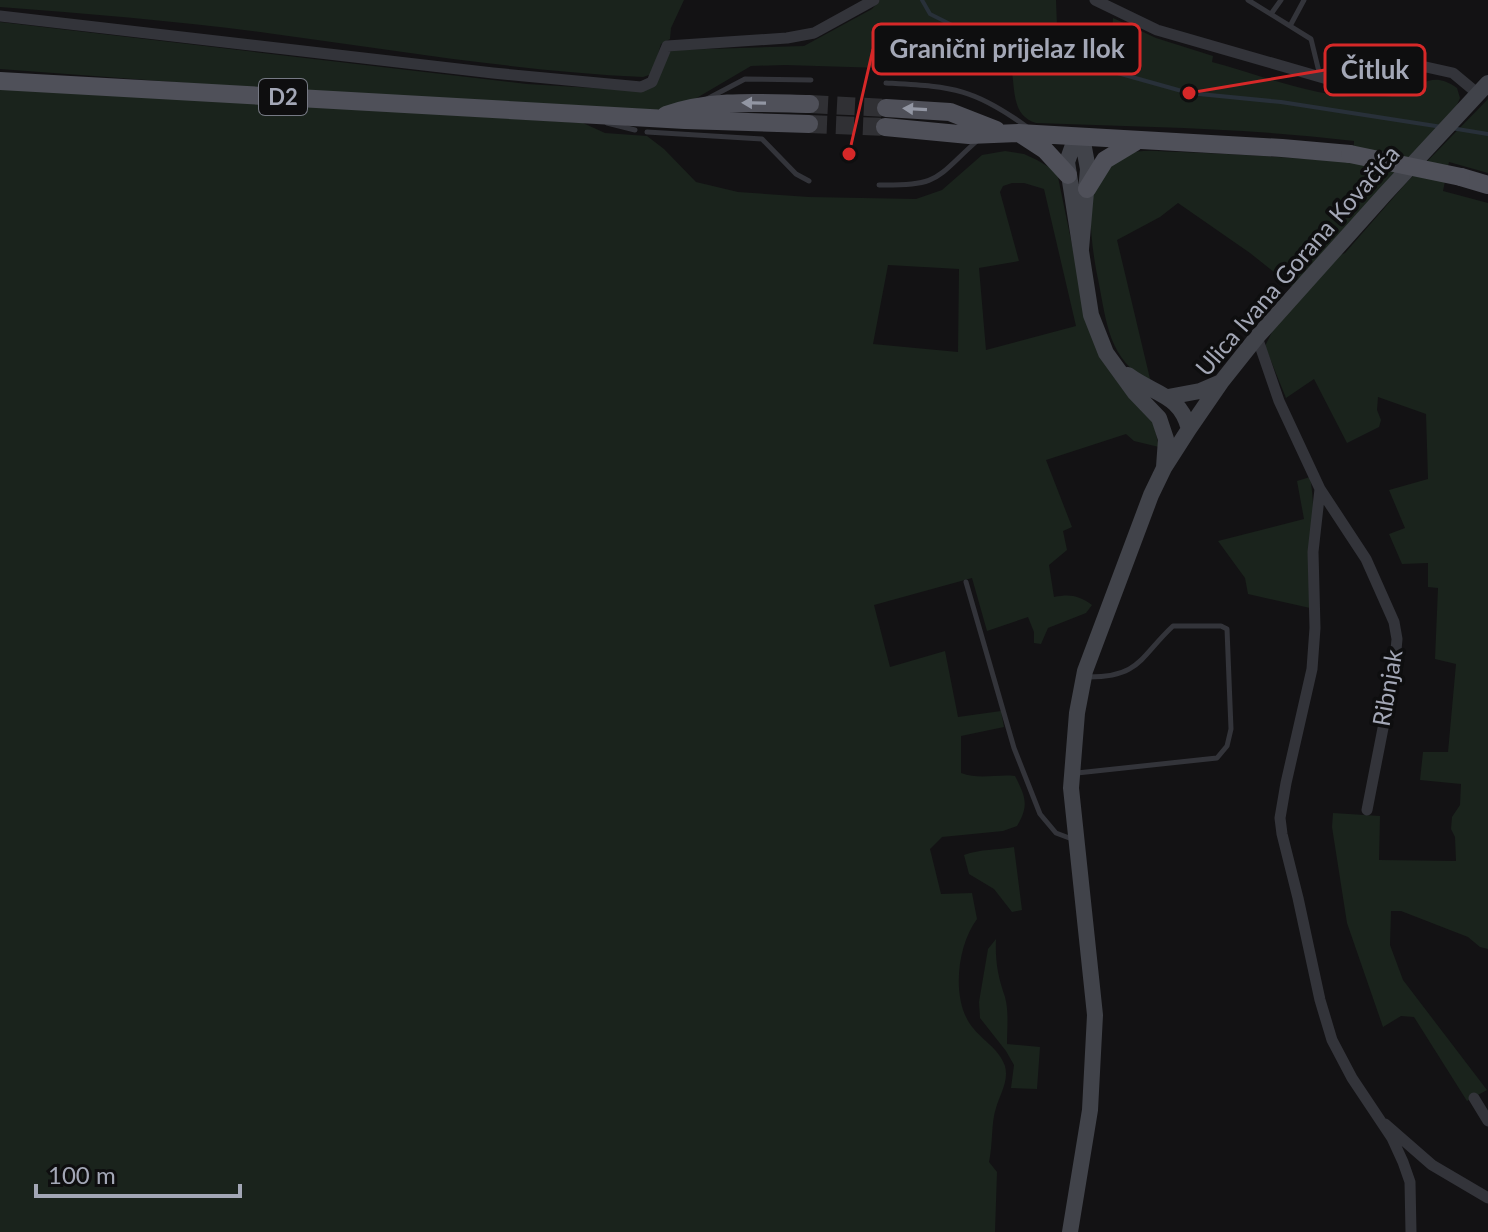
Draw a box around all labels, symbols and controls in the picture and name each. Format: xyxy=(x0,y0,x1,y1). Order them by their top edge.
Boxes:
callout: Granični prijelaz Ilok xyxy=(873,24,1140,74)
text: Granični prijelaz Ilok xyxy=(889,32,1125,64)
callout: Čitluk xyxy=(1325,45,1425,95)
text: Čitluk xyxy=(1341,53,1409,85)
road number: D2 xyxy=(259,79,307,115)
one-way arrow xyxy=(741,96,766,109)
one-way arrow xyxy=(902,103,927,116)
street label: Ulica Ivana Gorana Kovačića xyxy=(1189,139,1405,381)
street label: Ribnjak xyxy=(1366,646,1408,728)
scale bar xyxy=(36,1148,240,1198)
text: 100 m xyxy=(48,1160,116,1189)

